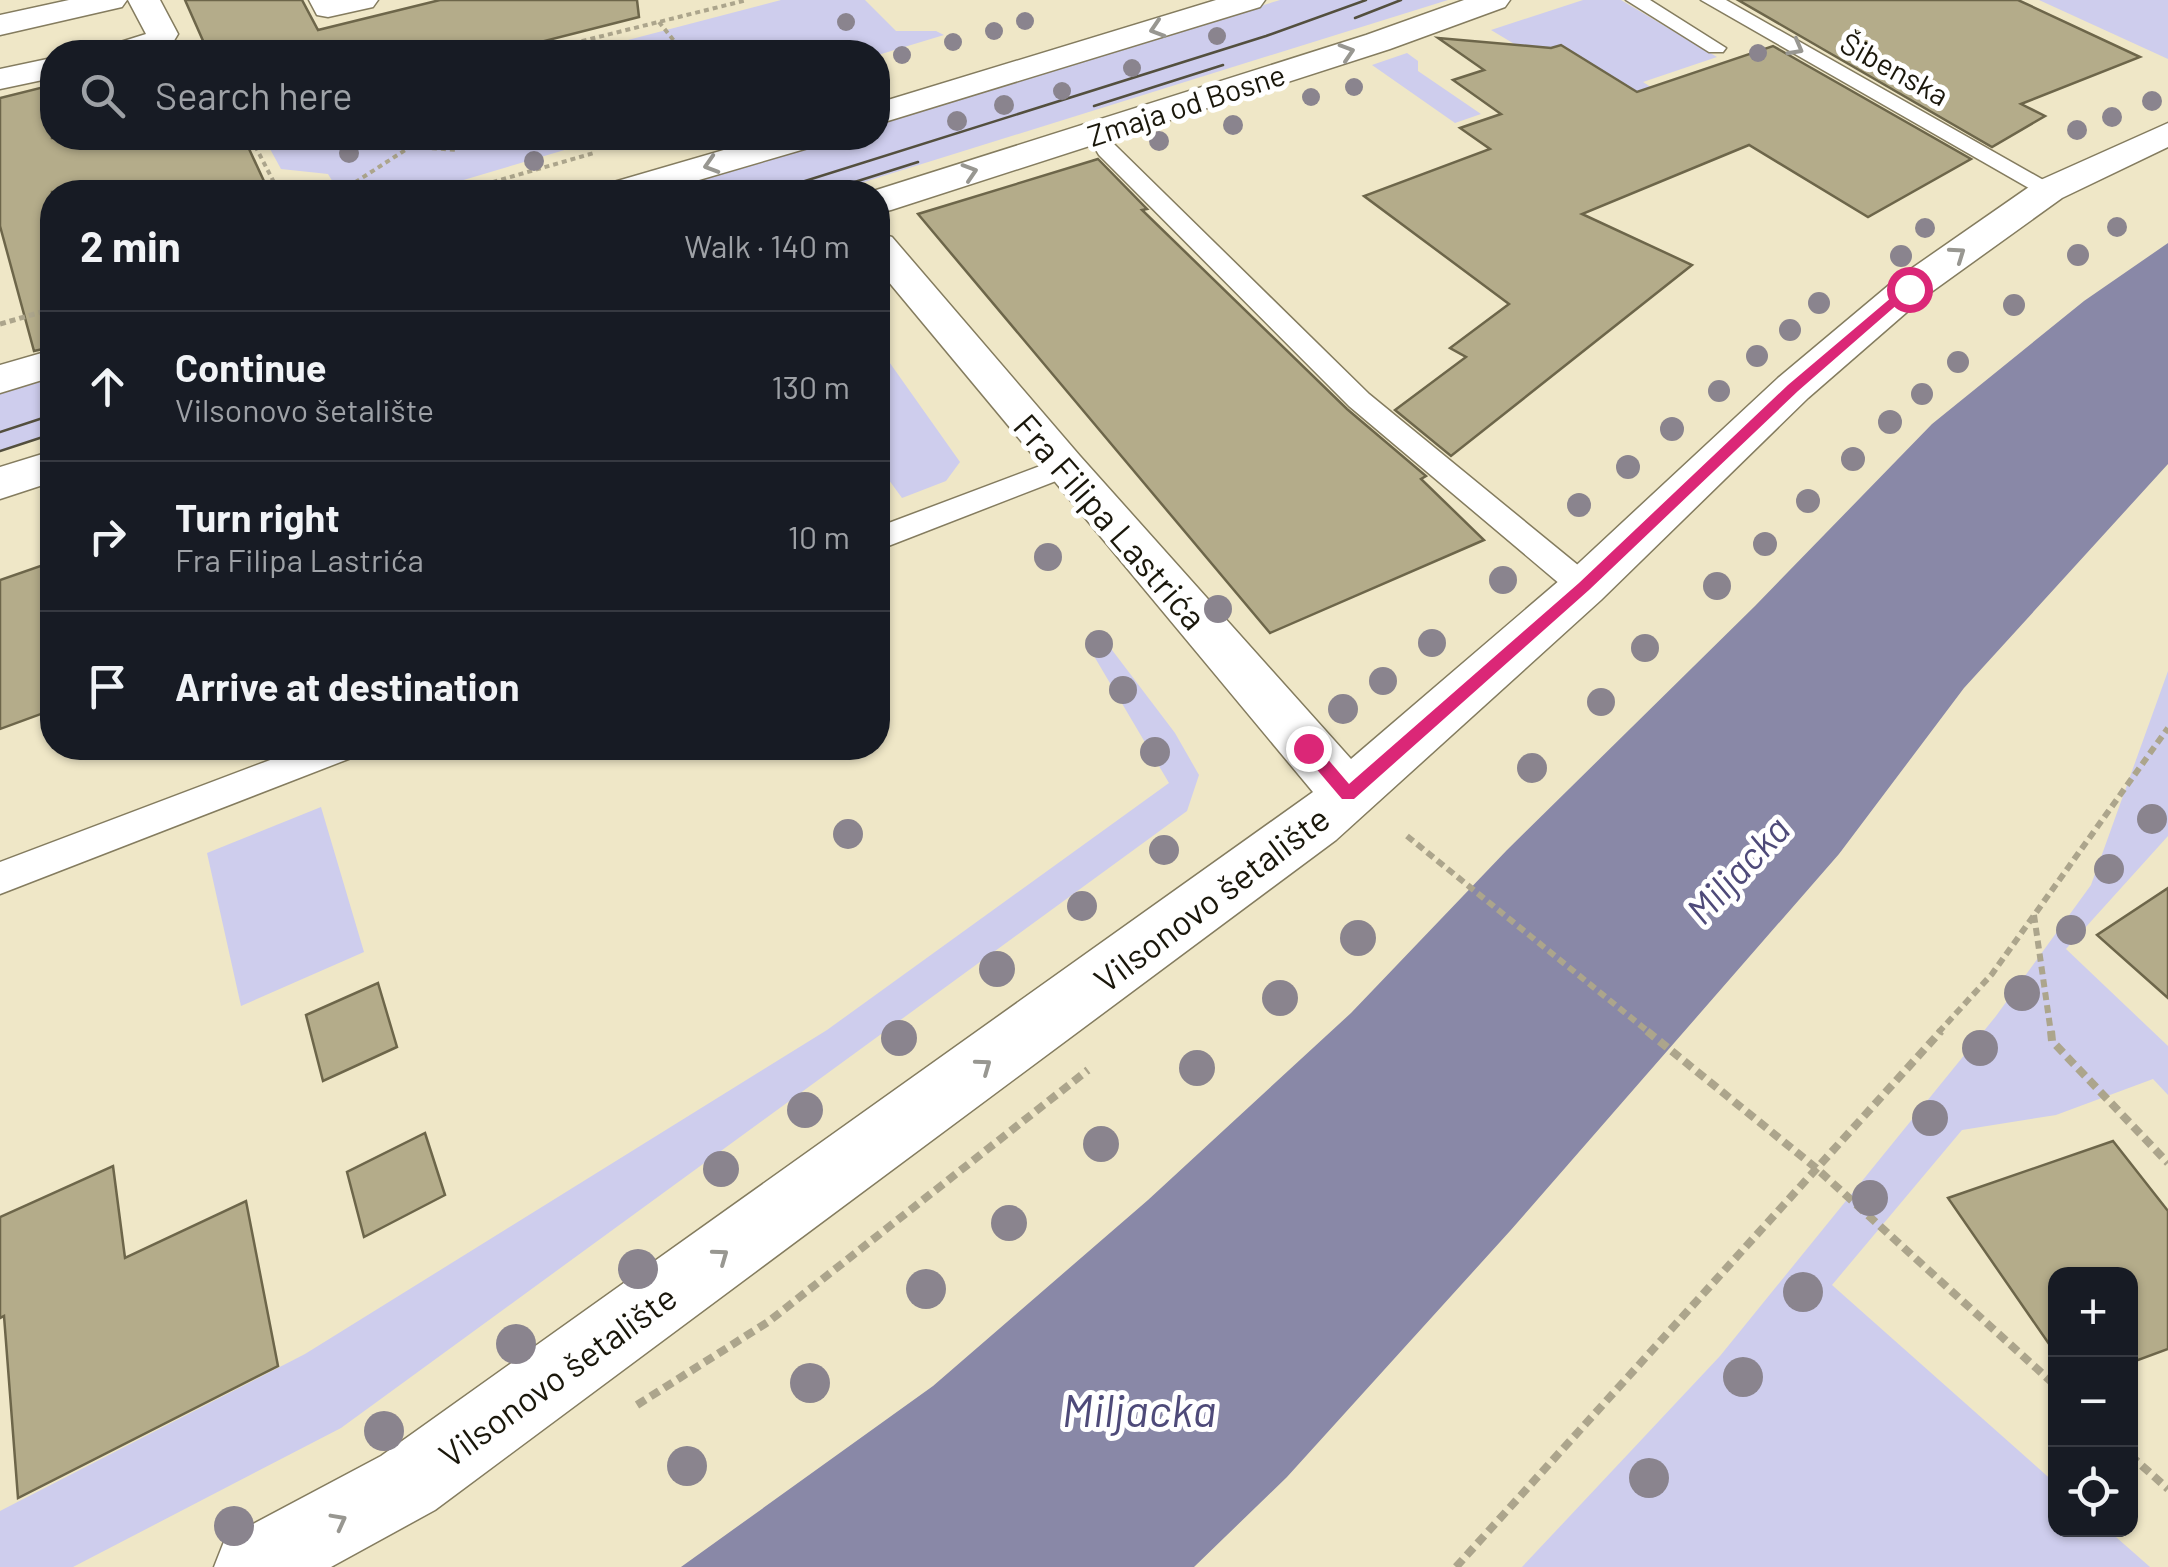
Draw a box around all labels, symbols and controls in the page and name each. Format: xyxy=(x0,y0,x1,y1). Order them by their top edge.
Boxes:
one-way arrow xyxy=(1149,18,1166,38)
street label: Šibenska xyxy=(1835,24,1955,112)
one-way arrow xyxy=(1785,35,1803,55)
search box xyxy=(40,40,890,150)
one-way arrow xyxy=(1338,44,1355,64)
street label: Zmaja od Bosne xyxy=(1083,55,1289,153)
icon: search xyxy=(75,68,130,123)
text: Search here xyxy=(155,72,353,118)
one-way arrow xyxy=(703,153,720,174)
one-way arrow xyxy=(961,163,978,184)
text: 2 min xyxy=(80,220,181,270)
text: Walk · 140 m xyxy=(684,226,850,264)
one-way arrow xyxy=(1947,248,1965,266)
route start xyxy=(1887,267,1933,313)
text: Continue xyxy=(175,344,326,390)
icon: ahead xyxy=(80,359,135,414)
text: 130 m xyxy=(771,367,850,405)
text: Vilsonovo šetalište xyxy=(175,390,434,428)
street label: Fra Filipa Lastrića xyxy=(1006,405,1216,637)
text: Turn right xyxy=(175,494,340,540)
icon: right xyxy=(80,509,135,564)
text: 10 m xyxy=(788,517,850,555)
text: Fra Filipa Lastrića xyxy=(175,540,424,578)
icon: arrive xyxy=(80,659,135,714)
text: Arrive at destination xyxy=(175,663,520,709)
route end xyxy=(1286,726,1332,772)
street label: Vilsonovo šetalište xyxy=(1085,796,1337,1000)
water label: Miljacka xyxy=(1676,806,1798,932)
one-way arrow xyxy=(972,1059,991,1078)
one-way arrow xyxy=(709,1250,728,1269)
map controls xyxy=(2048,1267,2138,1537)
button: + xyxy=(2048,1267,2138,1357)
street label: Vilsonovo šetalište xyxy=(430,1275,684,1475)
button: − xyxy=(2048,1357,2138,1447)
water label: Miljacka xyxy=(1062,1382,1216,1436)
button: locate xyxy=(2048,1447,2138,1537)
one-way arrow xyxy=(328,1513,346,1533)

